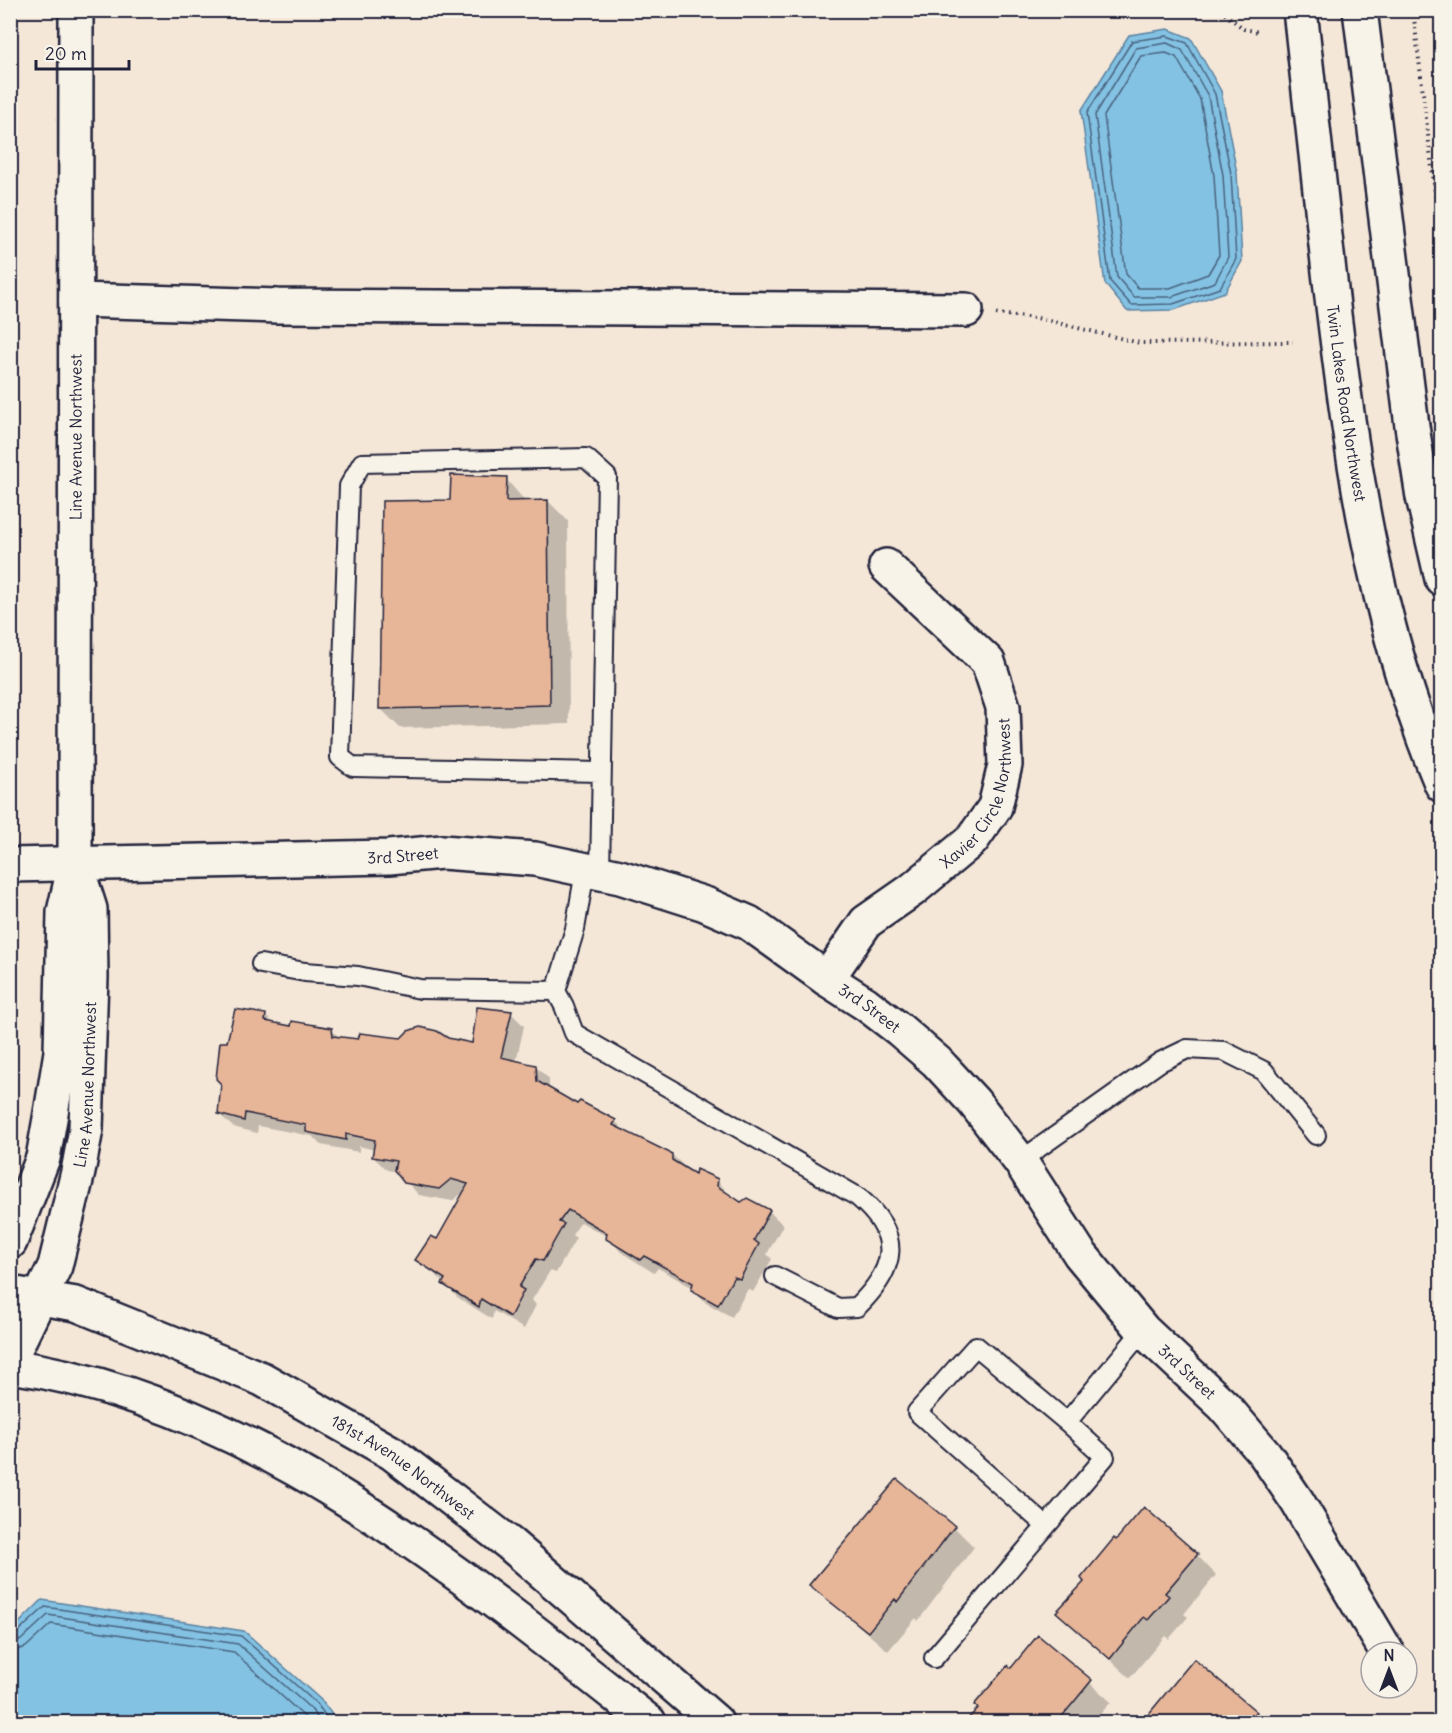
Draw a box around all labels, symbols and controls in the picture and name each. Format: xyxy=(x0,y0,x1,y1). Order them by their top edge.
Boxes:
scale bar xyxy=(36,33,129,71)
text: 20 m xyxy=(45,42,87,65)
street label: Twin Lakes Road Northwest xyxy=(1323,304,1371,504)
street label: Line Avenue Northwest xyxy=(65,353,86,520)
street label: Xavier Circle Northwest xyxy=(936,717,1015,872)
street label: 3rd Street xyxy=(367,842,440,867)
street label: 3rd Street xyxy=(835,979,905,1037)
street label: Line Avenue Northwest xyxy=(69,1001,100,1169)
street label: 3rd Street xyxy=(1154,1340,1221,1404)
street label: 181st Avenue Northwest xyxy=(328,1410,480,1524)
north arrow xyxy=(1359,1640,1419,1700)
text: N xyxy=(1383,1645,1395,1665)

